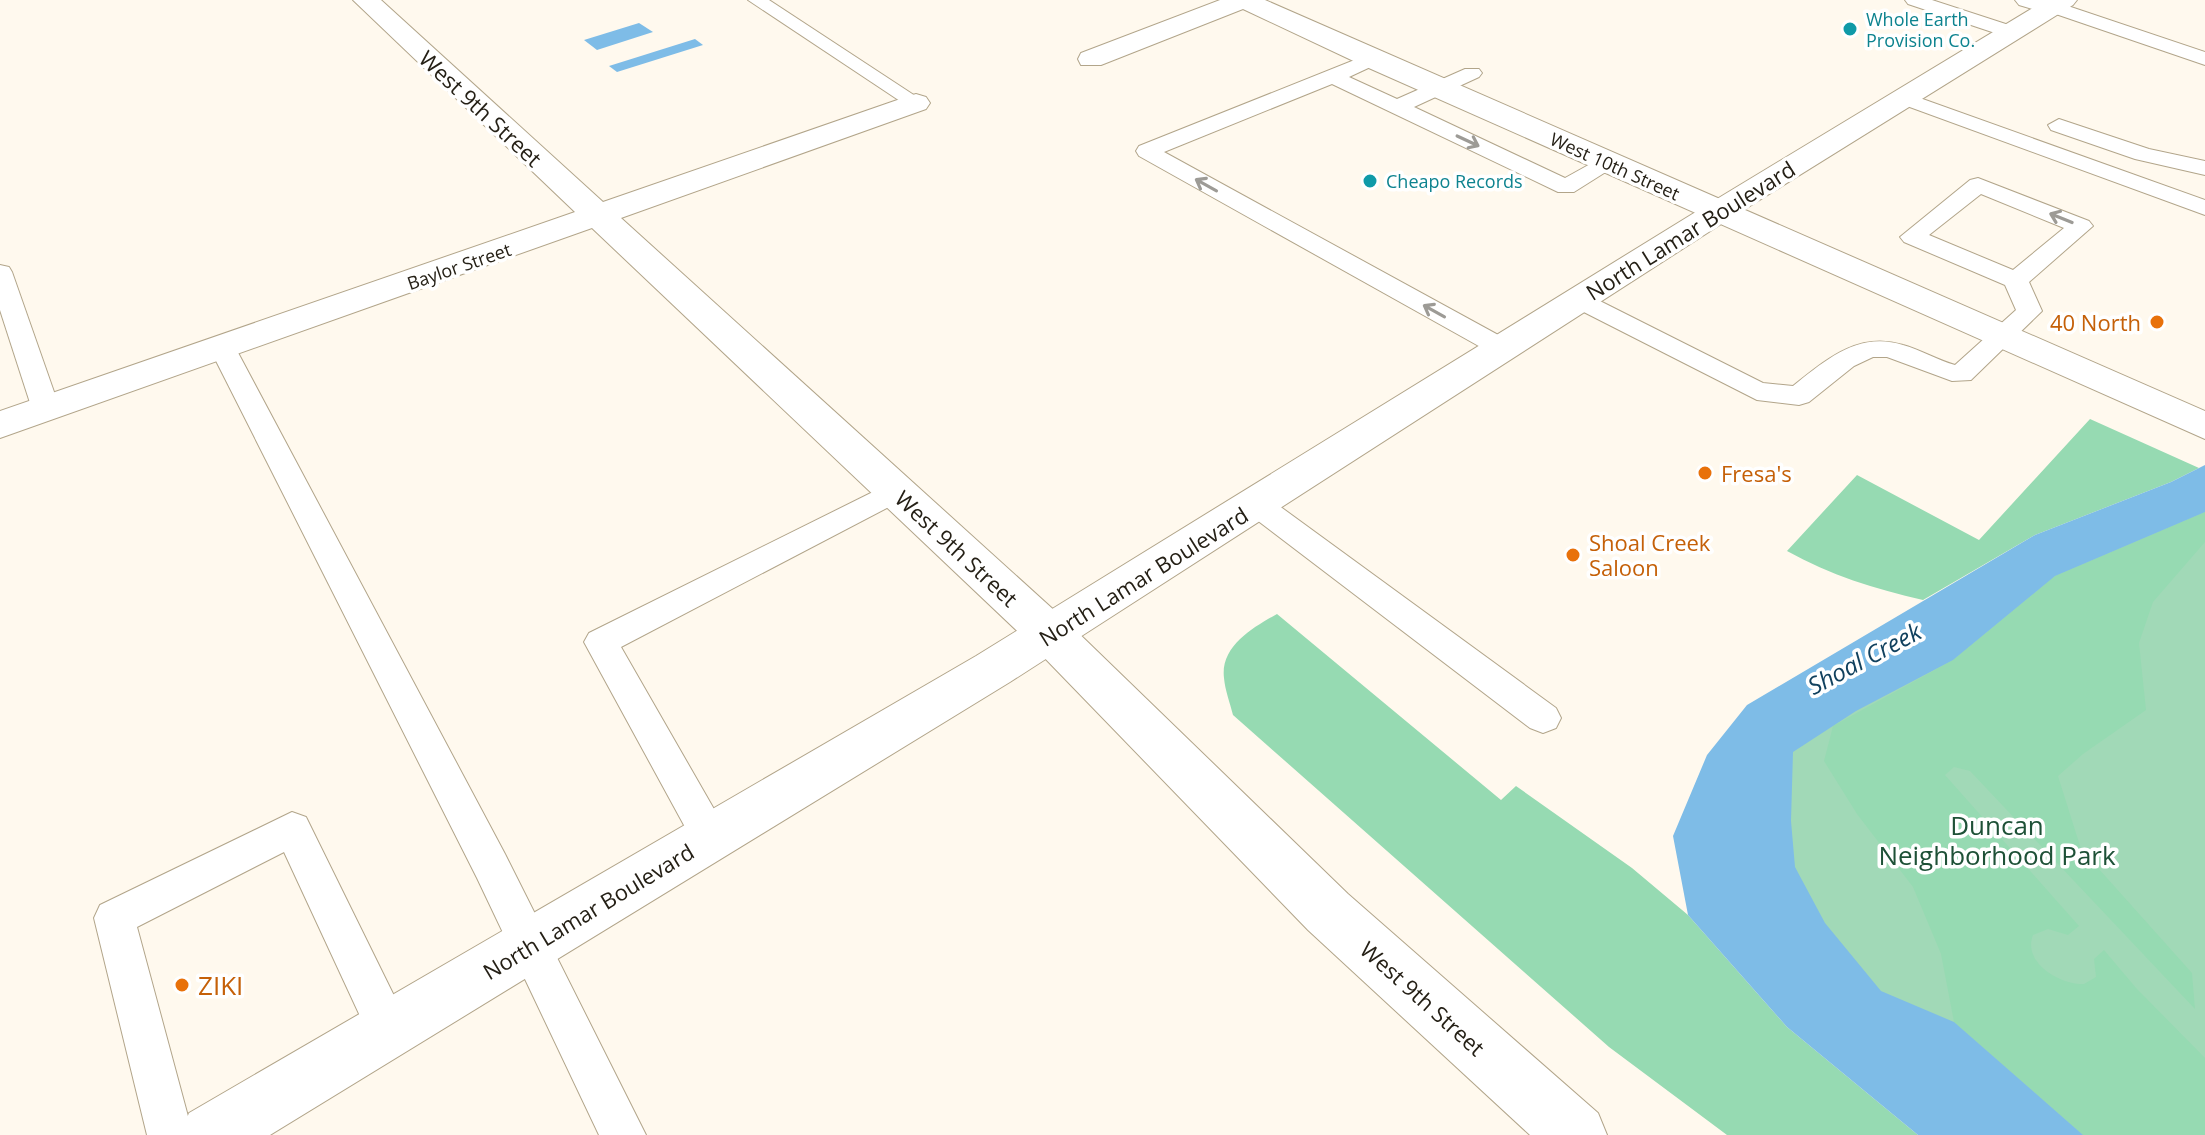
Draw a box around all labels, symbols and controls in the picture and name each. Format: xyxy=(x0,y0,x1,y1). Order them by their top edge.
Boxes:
place label: Whole Earth Provision Co. xyxy=(1866,7,1975,52)
marker: Whole Earth Provision Co. xyxy=(1841,20,1859,38)
street label: West 9th Street xyxy=(413,43,549,173)
street label: West 10th Street xyxy=(1546,127,1684,205)
one-way arrow xyxy=(1455,134,1479,149)
street label: North Lamar Boulevard xyxy=(1580,153,1800,307)
place label: Cheapo Records xyxy=(1386,169,1523,193)
marker: Cheapo Records xyxy=(1361,172,1379,190)
one-way arrow xyxy=(1195,176,1219,192)
one-way arrow xyxy=(2050,210,2074,224)
street label: Baylor Street xyxy=(404,237,514,295)
one-way arrow xyxy=(1422,303,1446,318)
place label: 40 North xyxy=(2050,307,2141,337)
marker: 40 North xyxy=(2148,313,2166,331)
place label: Fresa's xyxy=(1721,458,1792,488)
marker: Fresa's xyxy=(1696,464,1714,482)
street label: West 9th Street xyxy=(889,483,1025,613)
street label: North Lamar Boulevard xyxy=(1033,499,1253,653)
place label: Shoal Creek Saloon xyxy=(1589,527,1711,582)
marker: Shoal Creek Saloon xyxy=(1564,546,1582,564)
water label: Shoal Creek xyxy=(1801,614,1928,702)
park label: Duncan Neighborhood Park xyxy=(1878,807,2116,873)
street label: North Lamar Boulevard xyxy=(477,836,699,986)
street label: West 9th Street xyxy=(1354,934,1492,1062)
place label: ZIKI xyxy=(198,967,243,1003)
marker: ZIKI xyxy=(173,976,191,994)

